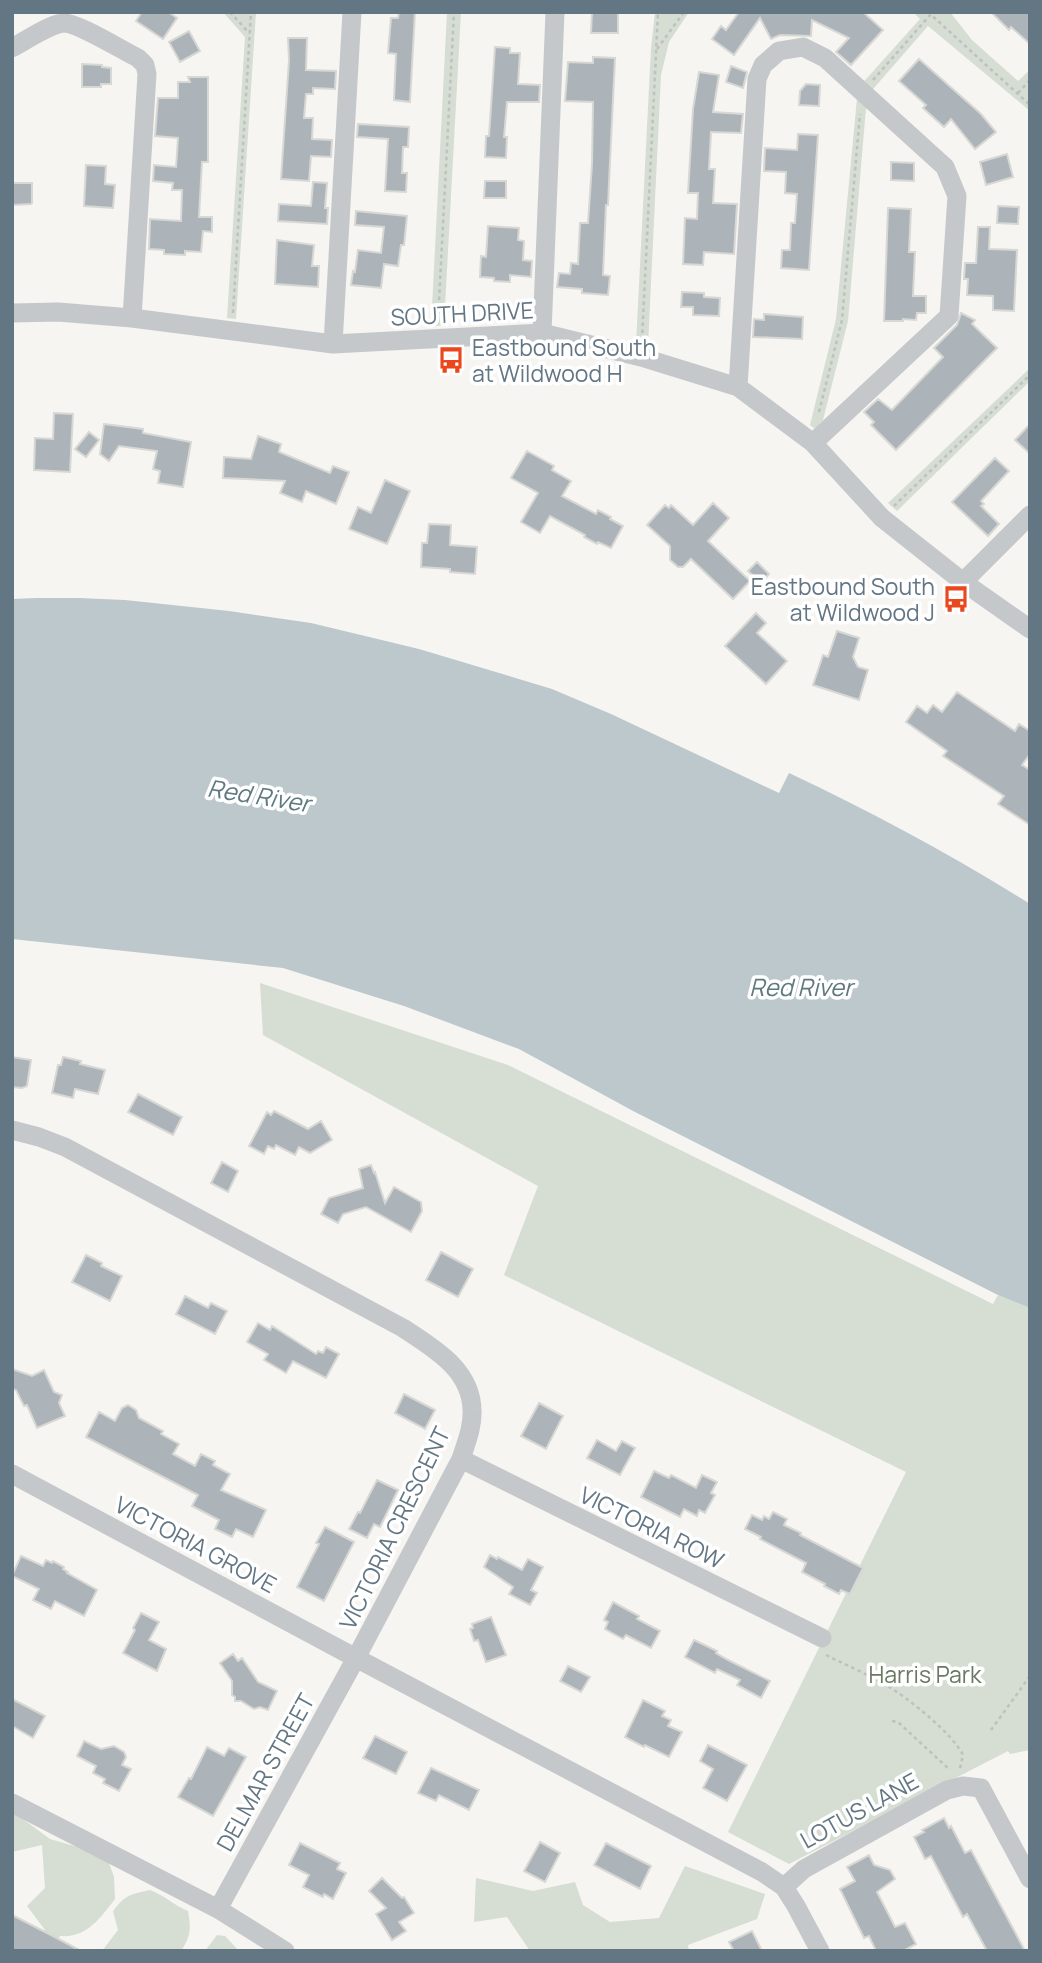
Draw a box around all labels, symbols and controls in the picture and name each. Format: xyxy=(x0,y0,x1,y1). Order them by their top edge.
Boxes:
street label: SOUTH DRIVE xyxy=(390,293,534,333)
place label: Eastbound South at Wildwood H xyxy=(472,331,656,389)
bus stop icon: Eastbound South at Wildwood H xyxy=(436,345,466,375)
place label: Eastbound South at Wildwood J xyxy=(751,570,935,628)
bus stop icon: Eastbound South at Wildwood J xyxy=(941,584,971,614)
water label: Red River xyxy=(205,771,316,820)
water label: Red River xyxy=(749,970,856,1003)
street label: VICTORIA CRESCENT xyxy=(331,1421,457,1635)
street label: VICTORIA ROW xyxy=(574,1478,730,1576)
street label: VICTORIA GROVE xyxy=(110,1488,282,1600)
park label: Harris Park xyxy=(869,1658,982,1690)
street label: DELMAR STREET xyxy=(208,1687,322,1857)
street label: LOTUS LANE xyxy=(794,1764,924,1856)

